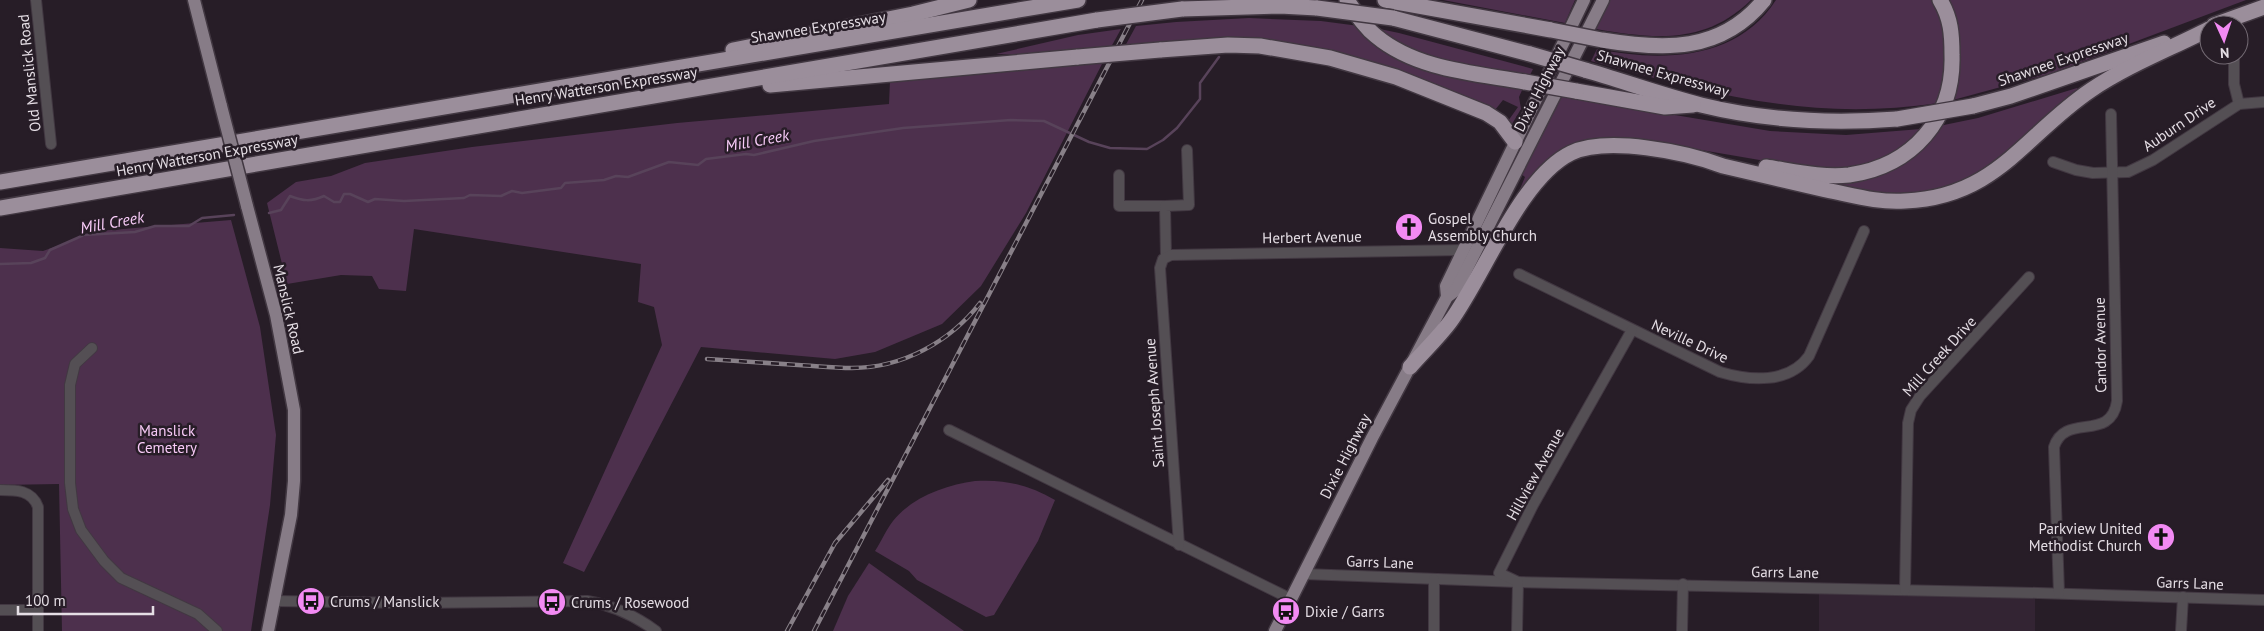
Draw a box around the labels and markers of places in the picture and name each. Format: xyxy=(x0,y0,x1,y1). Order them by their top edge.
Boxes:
place label: Gospel Assembly Church xyxy=(1428,209,1537,245)
church icon: Gospel Assembly Church xyxy=(1394,212,1424,242)
place label: Parkview United Methodist Church xyxy=(2029,519,2142,555)
church icon: Parkview United Methodist Church xyxy=(2146,522,2176,552)
bus stop icon: Crums / Manslick xyxy=(296,586,326,616)
bus stop icon: Crums / Rosewood xyxy=(537,587,567,617)
place label: Crums / Manslick xyxy=(330,592,440,611)
place label: Crums / Rosewood xyxy=(571,593,689,612)
bus stop icon: Dixie / Garrs xyxy=(1271,596,1301,626)
place label: Dixie / Garrs xyxy=(1305,602,1385,621)

